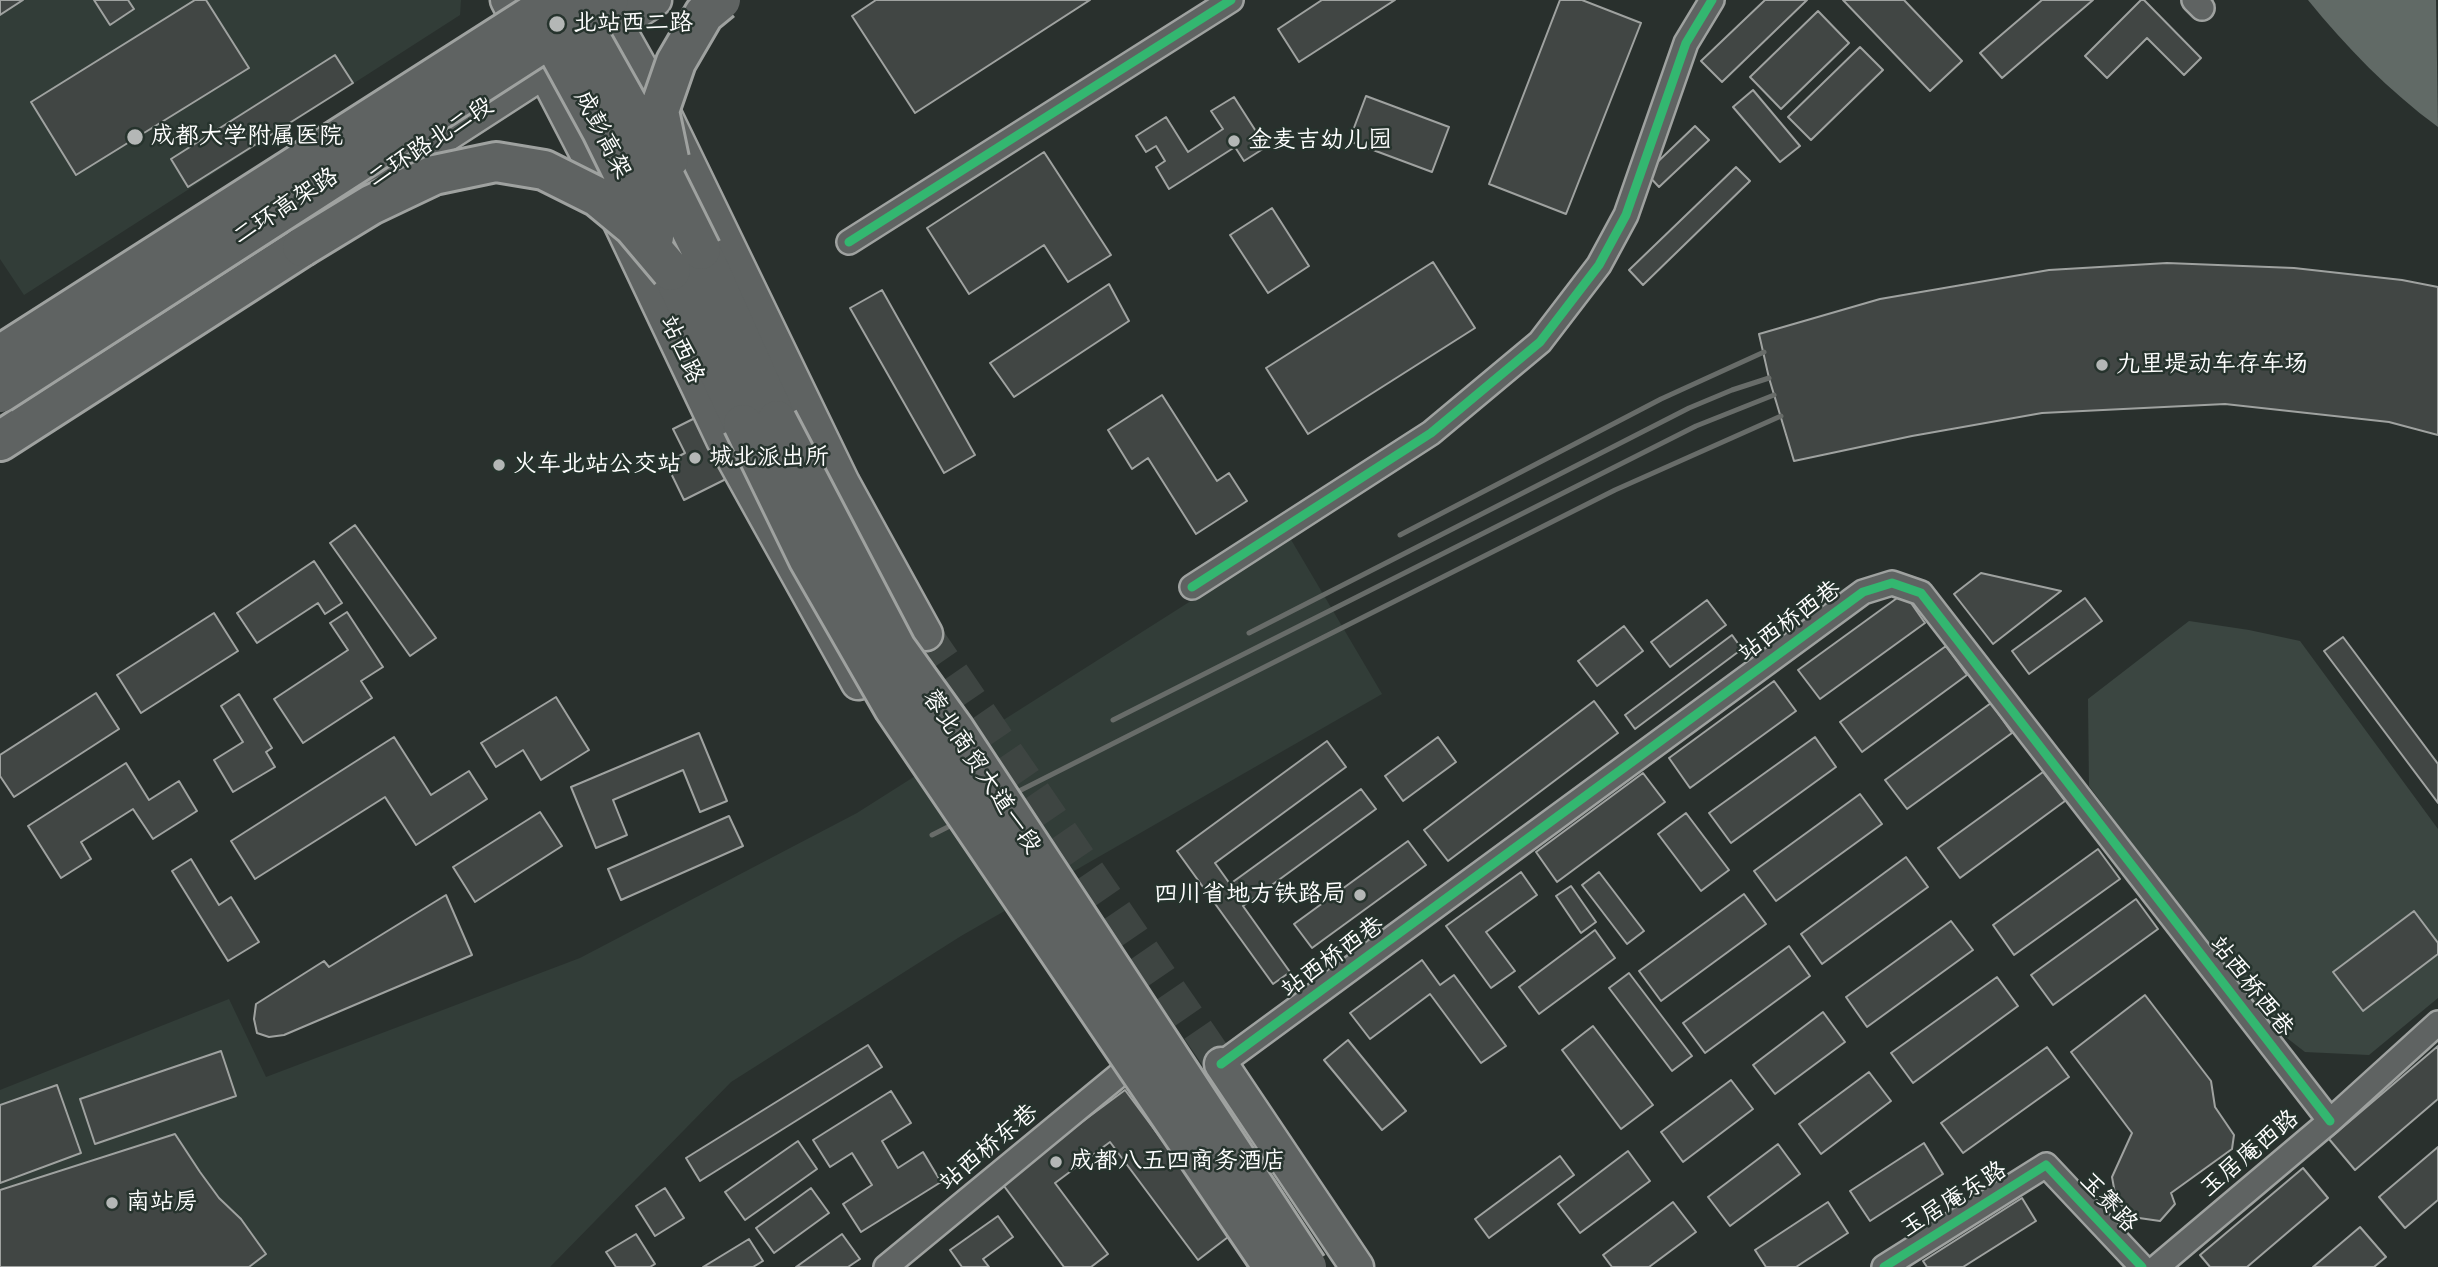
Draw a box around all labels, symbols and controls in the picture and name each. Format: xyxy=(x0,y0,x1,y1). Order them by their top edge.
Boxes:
place label: 北站西二路 xyxy=(573,10,693,38)
marker: 北站西二路 xyxy=(547,14,567,34)
street label: 成彭高架 xyxy=(567,86,637,184)
street label: 二环路北二段 xyxy=(363,92,499,194)
place label: 成都大学附属医院 xyxy=(151,123,343,151)
marker: 成都大学附属医院 xyxy=(125,127,145,147)
place label: 金麦吉幼儿园 xyxy=(1248,127,1392,155)
marker: 金麦吉幼儿园 xyxy=(1226,133,1242,149)
street label: 二环高架路 xyxy=(228,162,344,252)
street label: 站西路 xyxy=(653,311,709,389)
place label: 九里堤动车存车场 xyxy=(2116,351,2308,379)
marker: 九里堤动车存车场 xyxy=(2094,357,2110,373)
place label: 城北派出所 xyxy=(709,444,829,472)
marker: 城北派出所 xyxy=(687,450,703,466)
place label: 火车北站公交站 xyxy=(513,451,681,479)
marker: 火车北站公交站 xyxy=(491,457,507,473)
street label: 站西桥西巷 xyxy=(1733,575,1847,669)
street label: 蓉北商贸大道一段 xyxy=(915,684,1047,860)
place label: 四川省地方铁路局 xyxy=(1154,881,1346,909)
marker: 四川省地方铁路局 xyxy=(1352,887,1368,903)
street label: 站西桥西巷 xyxy=(1276,911,1390,1005)
street label: 站西桥西巷 xyxy=(2203,931,2299,1043)
street label: 站西桥东巷 xyxy=(934,1098,1044,1198)
street label: 玉居庵西路 xyxy=(2195,1104,2305,1204)
place label: 成都八五四商务酒店 xyxy=(1070,1148,1286,1176)
marker: 成都八五四商务酒店 xyxy=(1048,1154,1064,1170)
street label: 玉居庵东路 xyxy=(1895,1156,2013,1244)
street label: 玉赛路 xyxy=(2073,1167,2143,1239)
place label: 南站房 xyxy=(126,1189,198,1217)
marker: 南站房 xyxy=(104,1195,120,1211)

